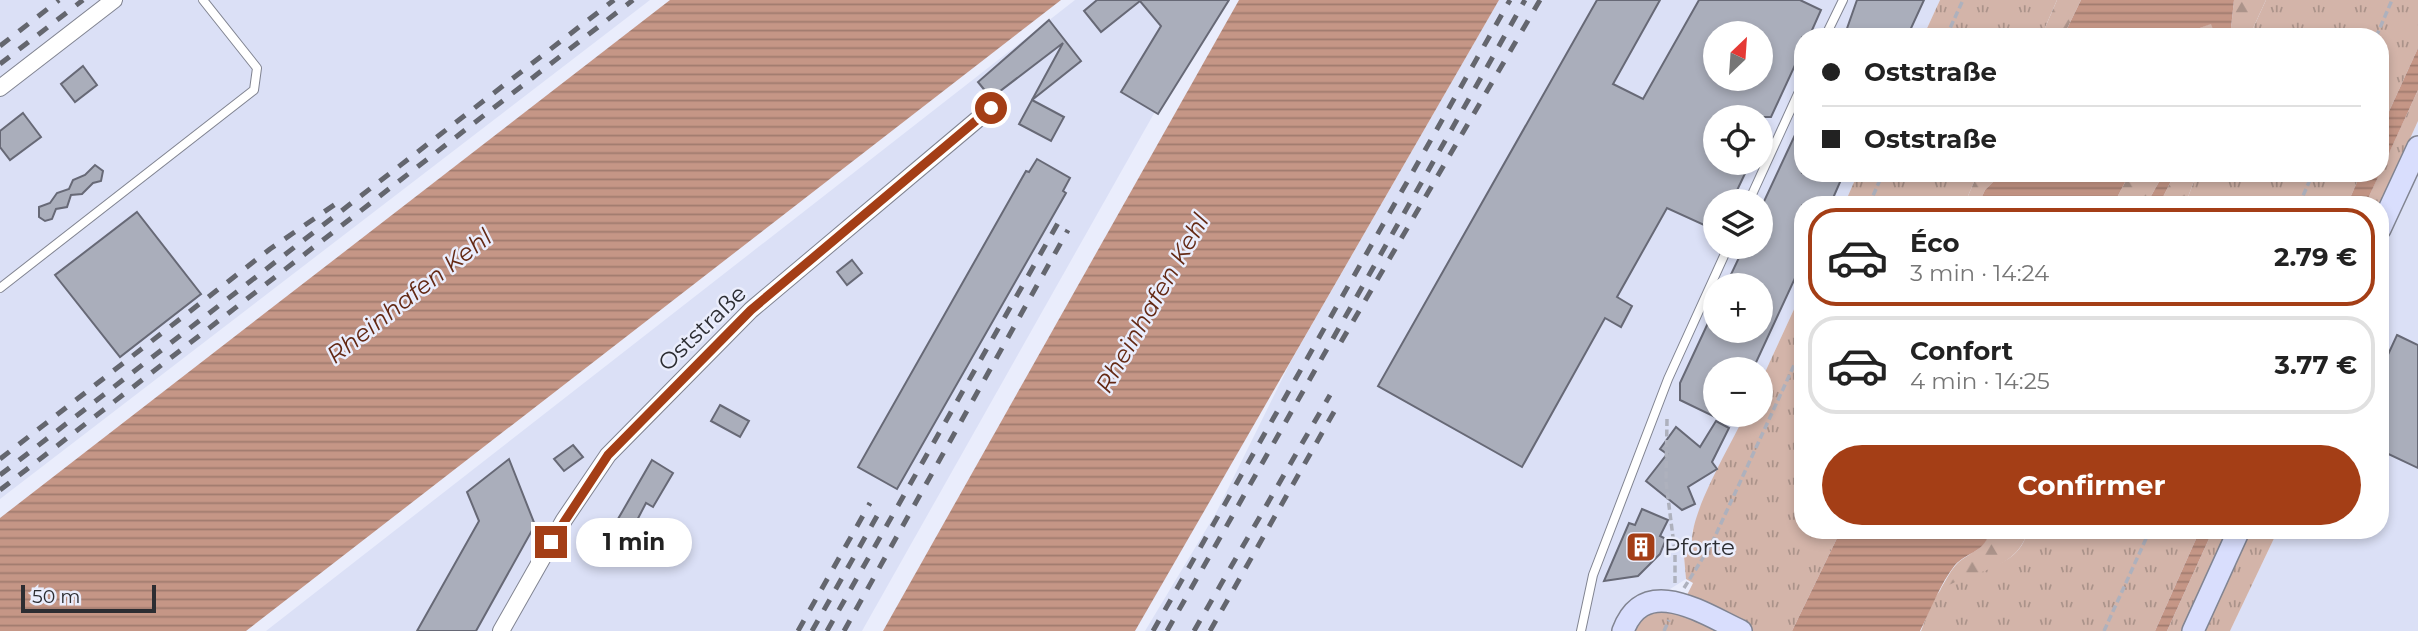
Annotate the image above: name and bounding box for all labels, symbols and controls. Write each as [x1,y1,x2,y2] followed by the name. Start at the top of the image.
[1703,21,1773,91] north arrow
[1703,21,1773,427] map controls
[1864,56,1997,88] text: Oststraße
[975,92,1007,124] route start
[1703,105,1773,175] button: locate
[1864,123,1997,155] text: Oststraße
[1703,189,1773,259] button: layers
[1089,208,1215,398] water label: Rheinhafen Kehl
[321,222,498,370] water label: Rheinhafen Kehl
[1826,226,1889,289] icon: car
[1910,227,1960,259] text: Éco
[2274,241,2357,273] text: 2.79 €
[1910,259,2049,287] text: 3 min · 14:24
[1703,273,1773,343] button: +
[652,279,752,377] street label: Oststraße
[1826,334,1889,397] icon: car
[1910,335,2013,367] text: Confort
[2275,349,2357,381] text: 3.77 €
[1703,357,1773,427] button: −
[1910,367,2050,395] text: 4 min · 14:25
[1822,445,2361,525] button: Confirmer
[576,518,691,566] callout: 1 min
[535,526,567,558] route end
[603,528,665,556] text: 1 min
[1624,530,1658,564] building icon: Pforte
[1664,533,1735,561] place label: Pforte
[21,582,156,614] scale bar
[32,585,80,608] text: 50 m

